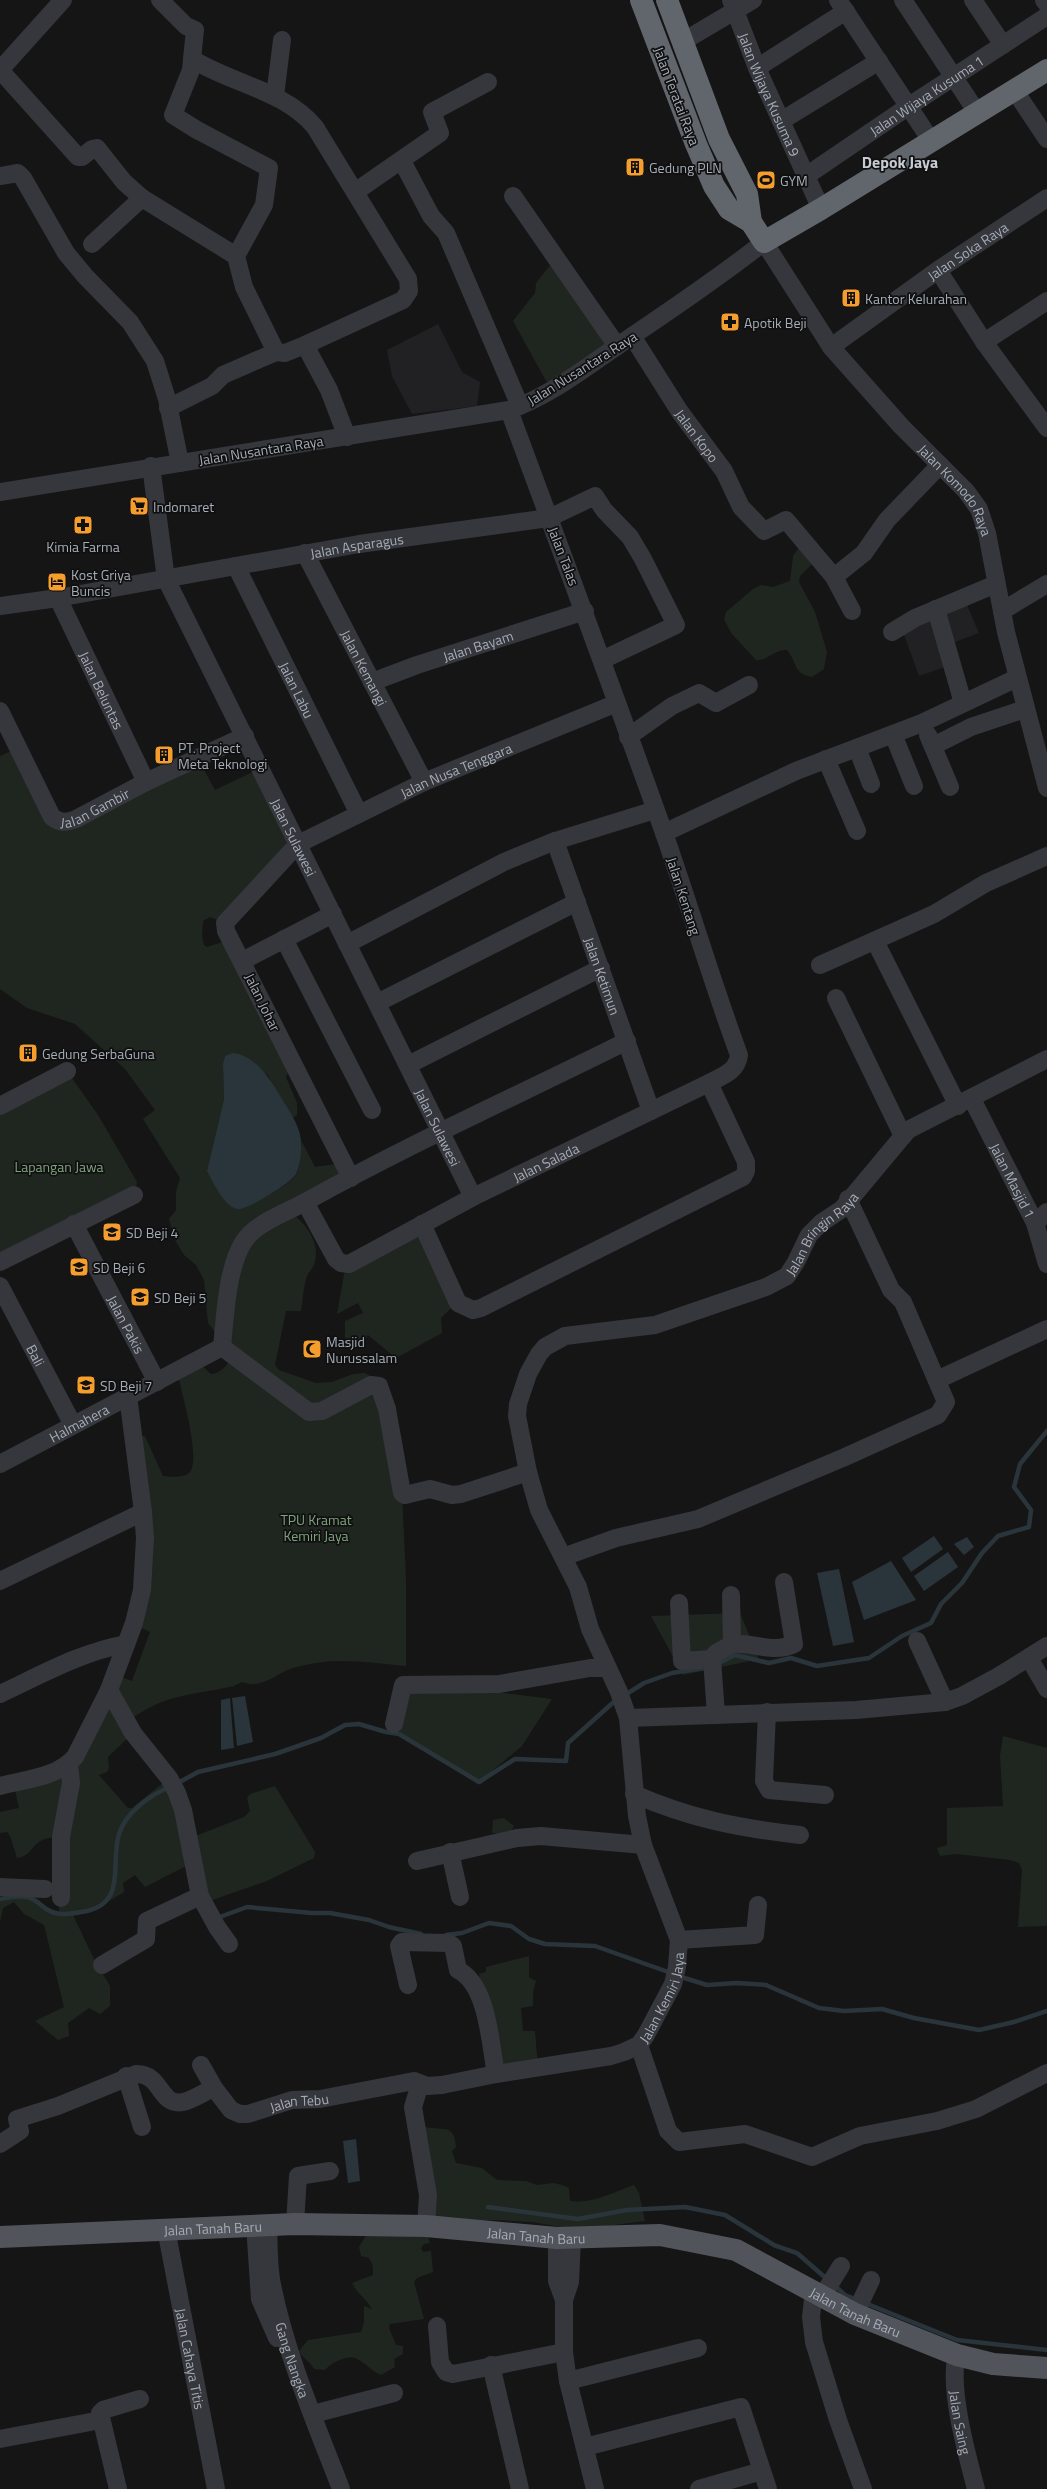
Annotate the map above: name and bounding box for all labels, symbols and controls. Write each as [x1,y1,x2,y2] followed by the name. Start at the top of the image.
[734,29,806,160] street label: Jalan Wijaya Kusuma 9
[649,44,705,148] street label: Jalan Teratai Raya
[865,50,988,141] street label: Jalan Wijaya Kusuma 1
[862,150,938,174] district label: Depok Jaya
[624,156,646,178] building icon: Gedung PLN
[649,157,722,178] place label: Gedung PLN
[755,169,777,191] sports icon: GYM
[780,170,808,191] place label: GYM
[923,216,1012,285] street label: Jalan Soka Raya
[840,287,862,309] building icon: Kantor Kelurahan
[865,288,967,309] place label: Kantor Kelurahan
[719,311,741,333] pharmacy icon: Apotik Beji
[744,312,807,333] place label: Apotik Beji
[523,326,641,410] street label: Jalan Nusantara Raya
[670,404,724,466] street label: Jalan Kopo
[197,430,325,470] street label: Jalan Nusantara Raya
[914,439,998,539] street label: Jalan Komodo Raya
[128,495,150,517] supermarket icon: Indomaret
[153,496,214,517] place label: Indomaret
[72,514,94,536] pharmacy icon: Kimia Farma
[543,523,585,589] street label: Jalan Talas
[308,528,405,563] street label: Jalan Asparagus
[46,536,120,557] place label: Kimia Farma
[71,564,131,601] place label: Kost Griya Buncis
[46,571,68,593] hotel icon: Kost Griya Buncis
[440,624,516,667] street label: Jalan Bayam
[336,626,393,709] street label: Jalan Kemangi
[74,647,130,733] street label: Jalan Beluntas
[274,658,320,721] street label: Jalan Labu
[178,737,267,774] place label: PT. Project Meta Teknologi
[396,737,515,803] street label: Jalan Nusa Tenggara
[153,744,175,766] building icon: PT. Project Meta Teknologi
[59,782,133,832] street label: Jalan Gambir
[266,794,322,879] street label: Jalan Sulawesi
[662,854,706,938] street label: Jalan Kentang
[579,934,626,1018] street label: Jalan Ketimun
[240,969,286,1035] street label: Jalan Johar
[17,1042,39,1064] building icon: Gedung SerbaGuna
[42,1043,155,1064] place label: Gedung SerbaGuna
[410,1085,466,1170] street label: Jalan Sulawesi
[509,1137,582,1187] street label: Jalan Salada
[985,1139,1041,1221] street label: Jalan Masjid 1
[14,1156,104,1177] park label: Lapangan Jawa
[780,1187,863,1280] street label: Jalan Bringin Raya
[101,1221,123,1243] school or university icon: SD Beji 4
[126,1222,179,1243] place label: SD Beji 4
[68,1256,90,1278] school or university icon: SD Beji 6
[93,1257,146,1278] place label: SD Beji 6
[129,1286,151,1308] school or university icon: SD Beji 5
[154,1287,207,1308] place label: SD Beji 5
[102,1291,151,1357] street label: Jalan Pakis
[326,1331,397,1368] place label: Masjid Nurussalam
[301,1338,323,1360] mosque icon: Masjid Nurussalam
[22,1340,51,1370] street label: Bali
[75,1374,97,1396] school or university icon: SD Beji 7
[100,1375,152,1396] place label: SD Beji 7
[45,1398,112,1447] street label: Halmahera
[280,1509,352,1546] park label: TPU Kramat Kemiri Jaya
[633,1952,689,2047] street label: Jalan Kemiri Jaya
[267,2087,331,2117] street label: Jalan Tebu
[163,2215,262,2240] street label: Jalan Tanah Baru
[486,2221,586,2248] street label: Jalan Tanah Baru
[806,2281,904,2342] street label: Jalan Tanah Baru
[171,2306,211,2411] street label: Jalan Cahaya Titis
[271,2320,315,2401] street label: Gang Nangka
[945,2389,977,2456] street label: Jalan Saing

